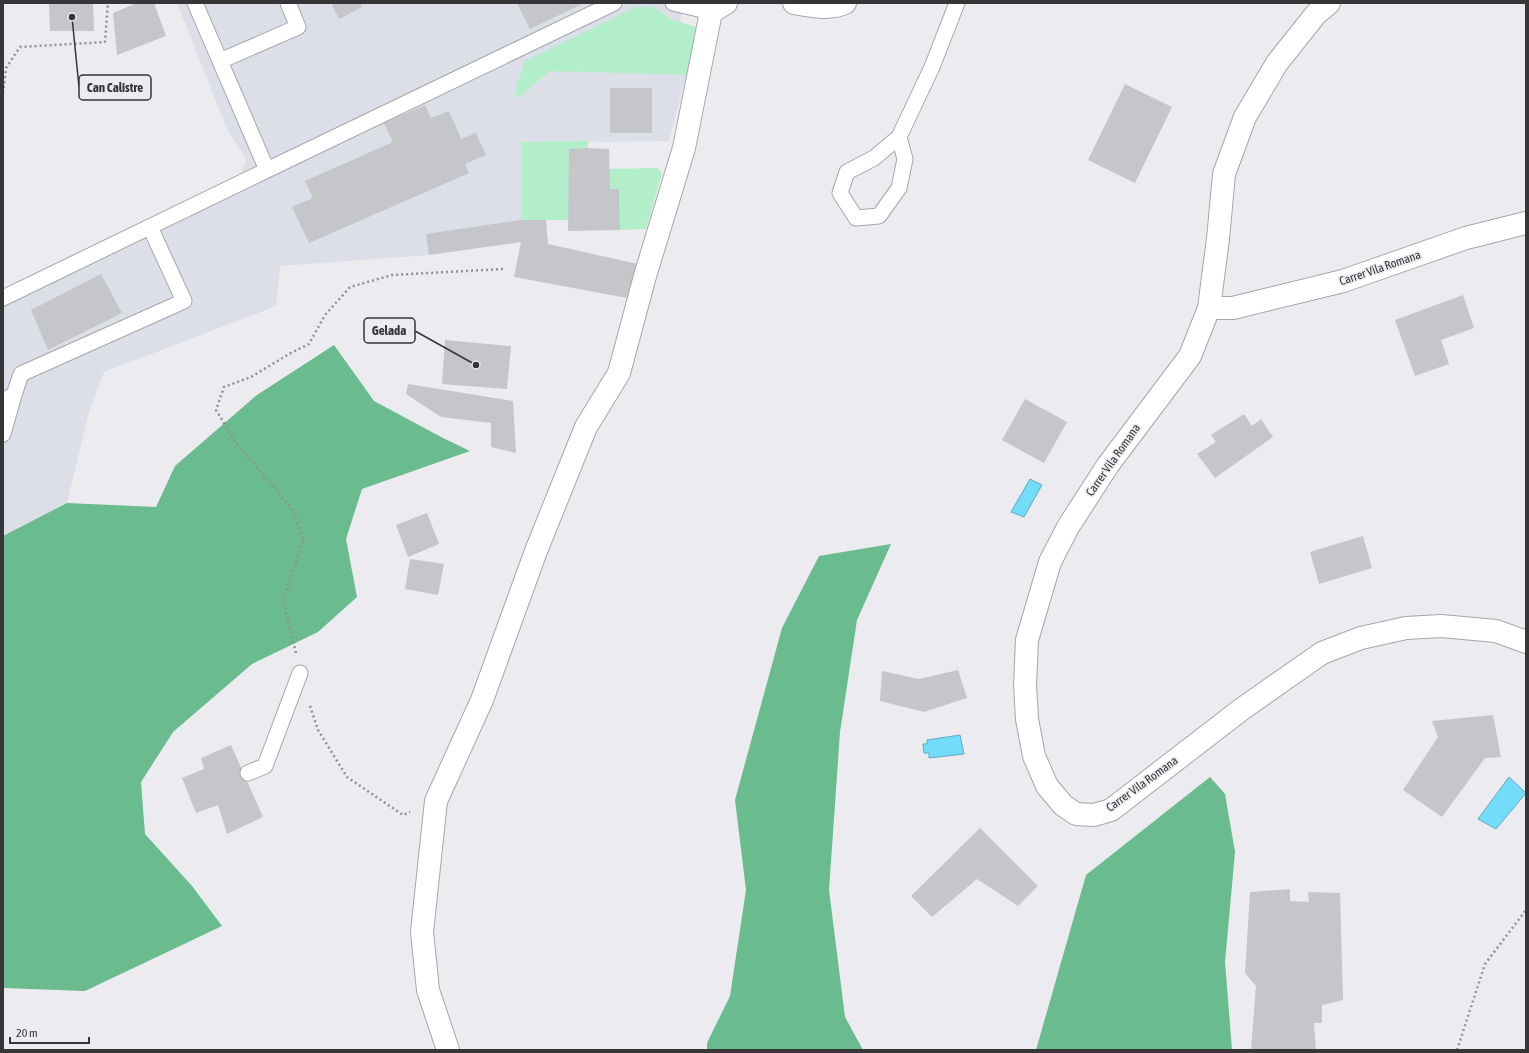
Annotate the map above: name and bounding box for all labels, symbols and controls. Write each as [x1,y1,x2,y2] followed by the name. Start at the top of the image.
[79,75,151,100] callout: Can Calistre
[87,80,143,95] text: Can Calistre
[1338,248,1422,288] street label: Carrer Vila Romana
[364,318,415,343] callout: Gelada
[372,323,406,338] text: Gelada
[1083,421,1143,499] street label: Carrer Vila Romana
[1104,753,1180,815] street label: Carrer Vila Romana
[10,1019,89,1045] scale bar
[16,1026,38,1040] text: 20 m

